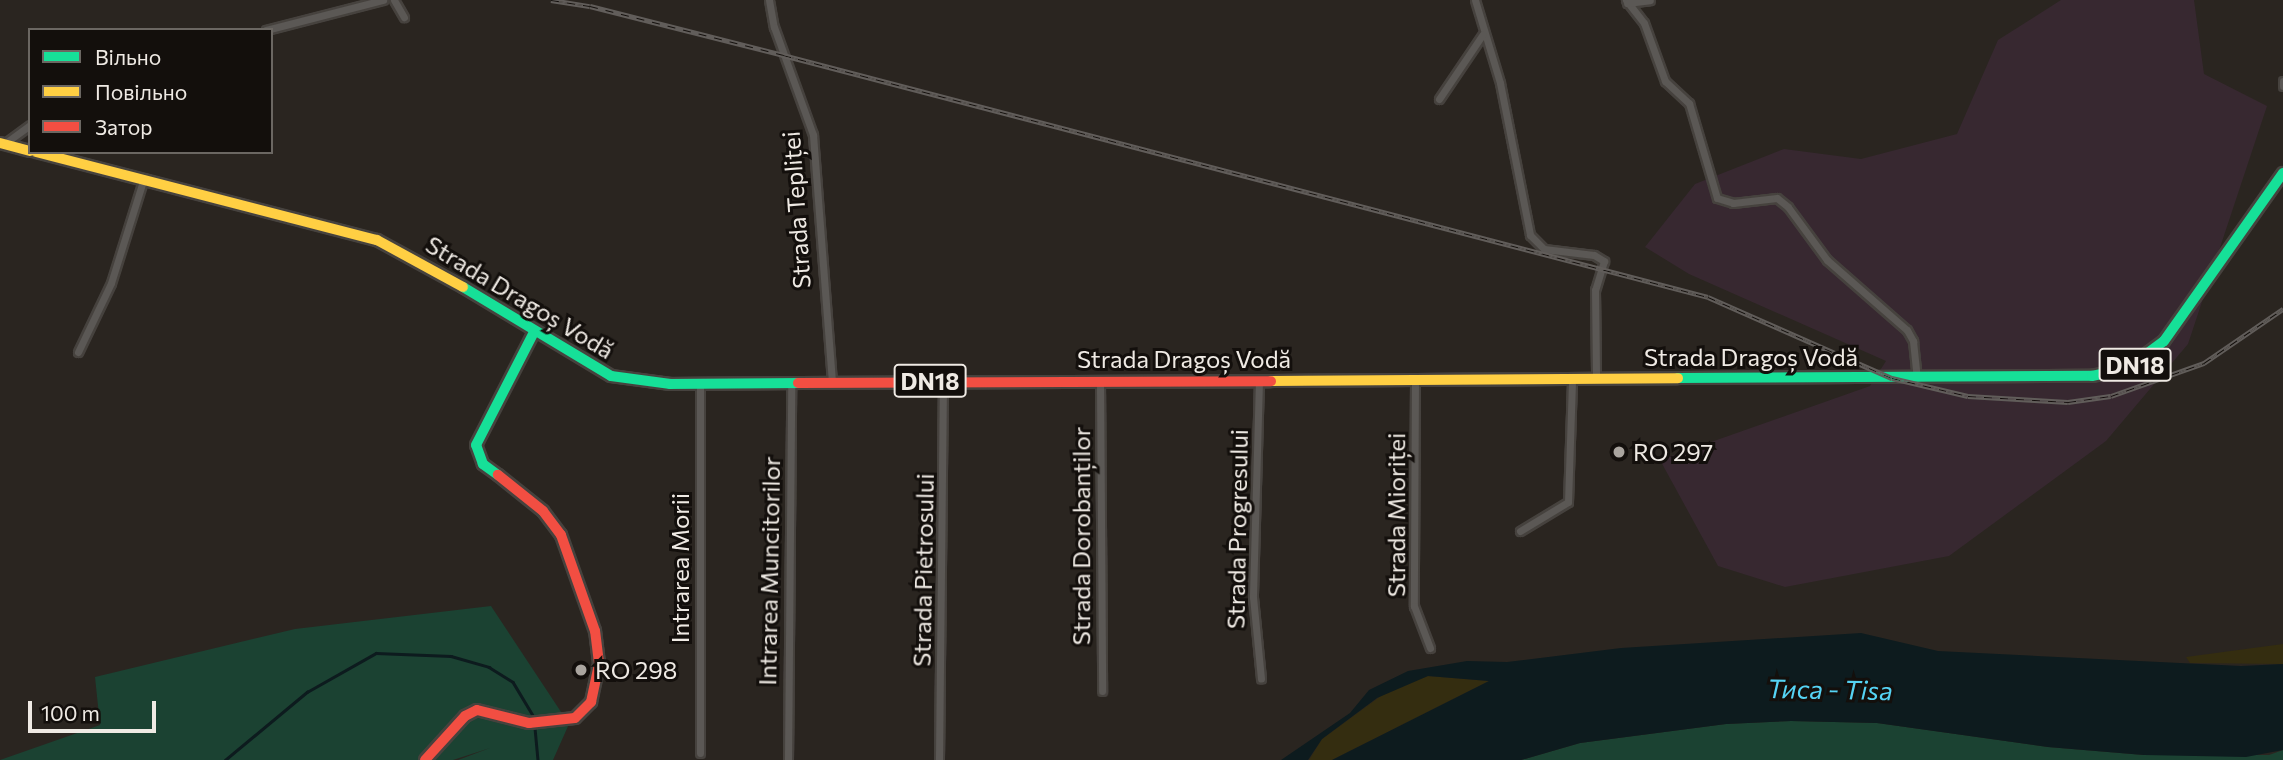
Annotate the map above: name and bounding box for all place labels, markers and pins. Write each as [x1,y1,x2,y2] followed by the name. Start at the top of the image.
[1633,438,1713,466] place label: RO 297
[1611,444,1627,460] marker: RO 297
[595,656,677,684] place label: RO 298
[573,662,589,678] marker: RO 298

